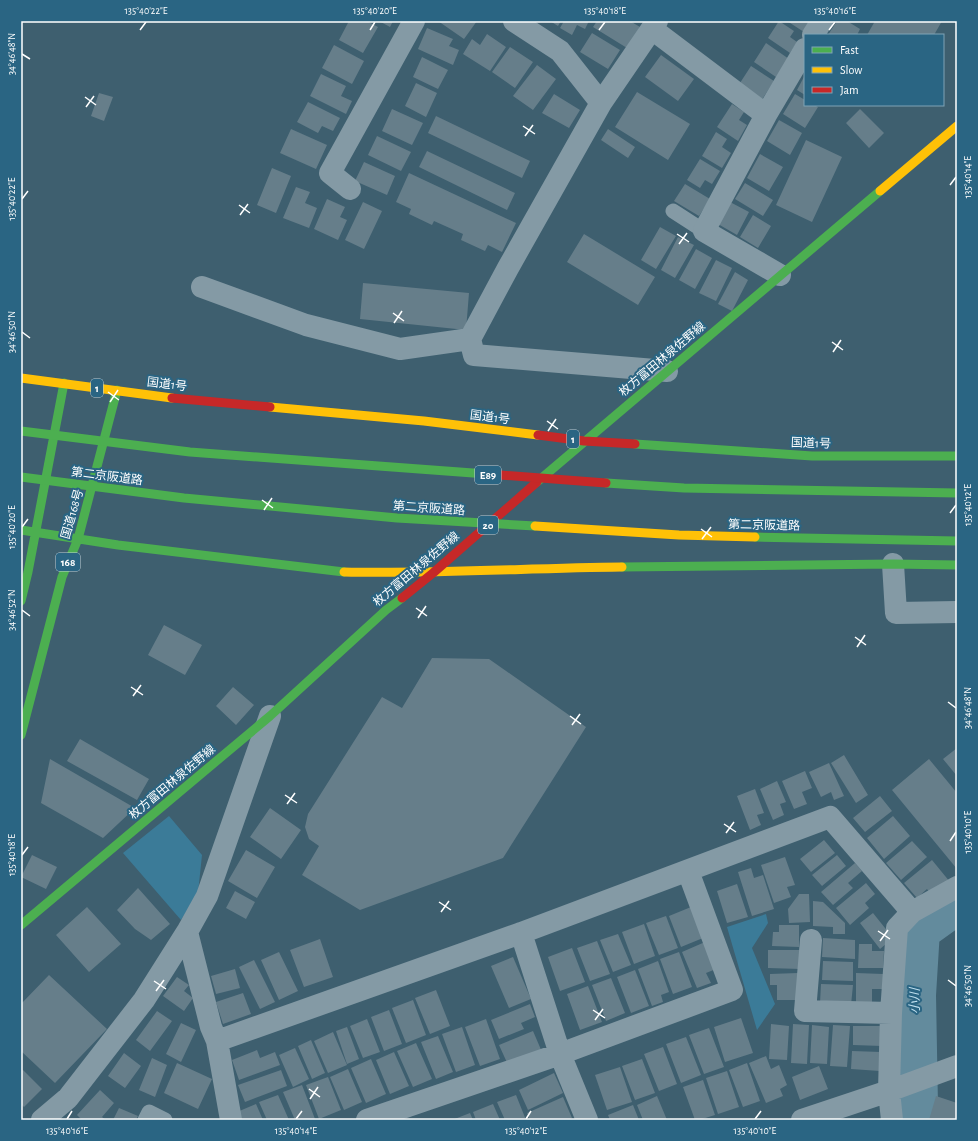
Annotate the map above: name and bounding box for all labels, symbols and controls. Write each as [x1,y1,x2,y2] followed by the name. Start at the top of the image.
[124,6,168,16] text: 135°40'22"E
[353,6,397,16] text: 135°40'20"E
[584,6,626,16] text: 135°40'18"E
[814,6,856,16] text: 135°40'16"E
[7,33,17,75] text: 34°46'48"N
[804,34,944,106] legend
[840,44,859,56] text: Fast
[840,64,862,76] text: Slow
[840,84,859,96] text: Jam
[963,156,973,198] text: 135°40'14"E
[7,177,17,221] text: 135°40'22"E
[7,311,17,353] text: 34°46'50"N
[616,319,707,398] street label: 枚方富田林泉佐野線
[146,375,188,392] street label: 国道1号
[91,379,103,397] road number: 1
[469,408,511,425] street label: 国道1号
[567,430,579,448] road number: 1
[791,435,831,450] street label: 国道1号
[71,465,144,486] street label: 第二京阪道路
[475,466,501,484] road number: E89
[963,484,973,526] text: 135°40'12"E
[58,487,85,540] street label: 国道168号
[393,499,465,516] street label: 第二京阪道路
[7,505,17,549] text: 135°40'20"E
[478,516,498,534] road number: 20
[728,517,800,532] street label: 第二京阪道路
[370,529,461,608] street label: 枚方富田林泉佐野線
[56,553,80,571] road number: 168
[7,589,17,631] text: 34°46'52"N
[963,687,973,729] text: 34°46'48"N
[126,742,217,821] street label: 枚方富田林泉佐野線
[963,810,973,853] text: 135°40'10"E
[7,834,17,876] text: 135°40'18"E
[963,965,973,1007] text: 34°46'50"N
[908,986,922,1014] water label: 小川
[46,1126,88,1136] text: 135°40'16"E
[275,1126,317,1136] text: 135°40'14"E
[505,1126,547,1136] text: 135°40'12"E
[734,1126,777,1136] text: 135°40'10"E

